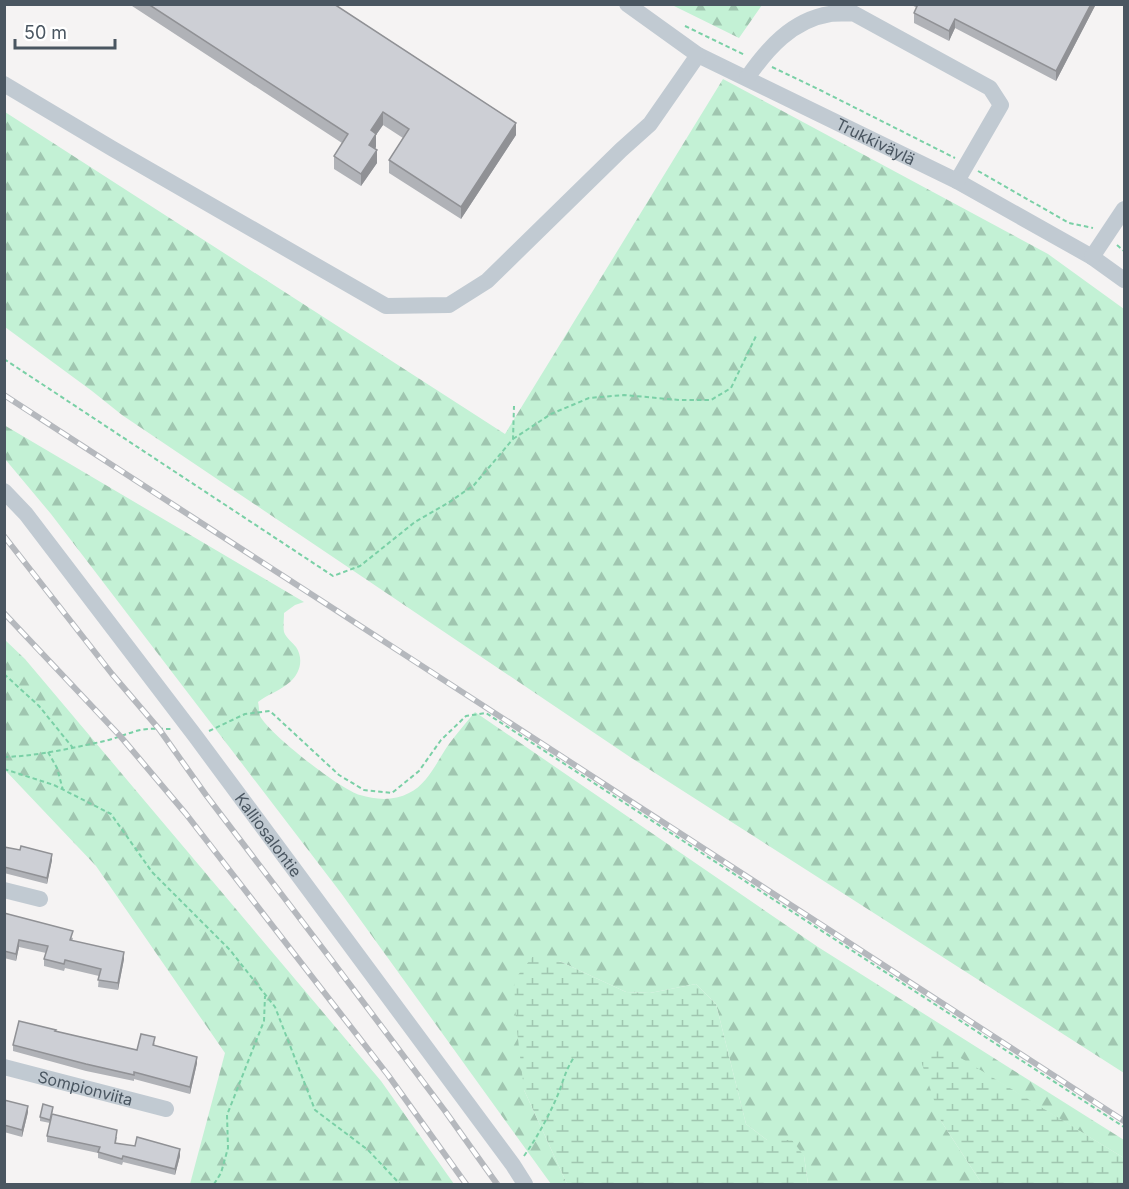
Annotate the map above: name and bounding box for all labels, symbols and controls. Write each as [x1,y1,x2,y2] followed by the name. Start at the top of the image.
[15,12,116,50] scale bar
[24,22,67,43] text: 50 m
[833,114,919,169] street label: Trukkiväylä
[231,789,306,881] street label: Kalliosalontie
[36,1066,135,1110] street label: Sompionviita

